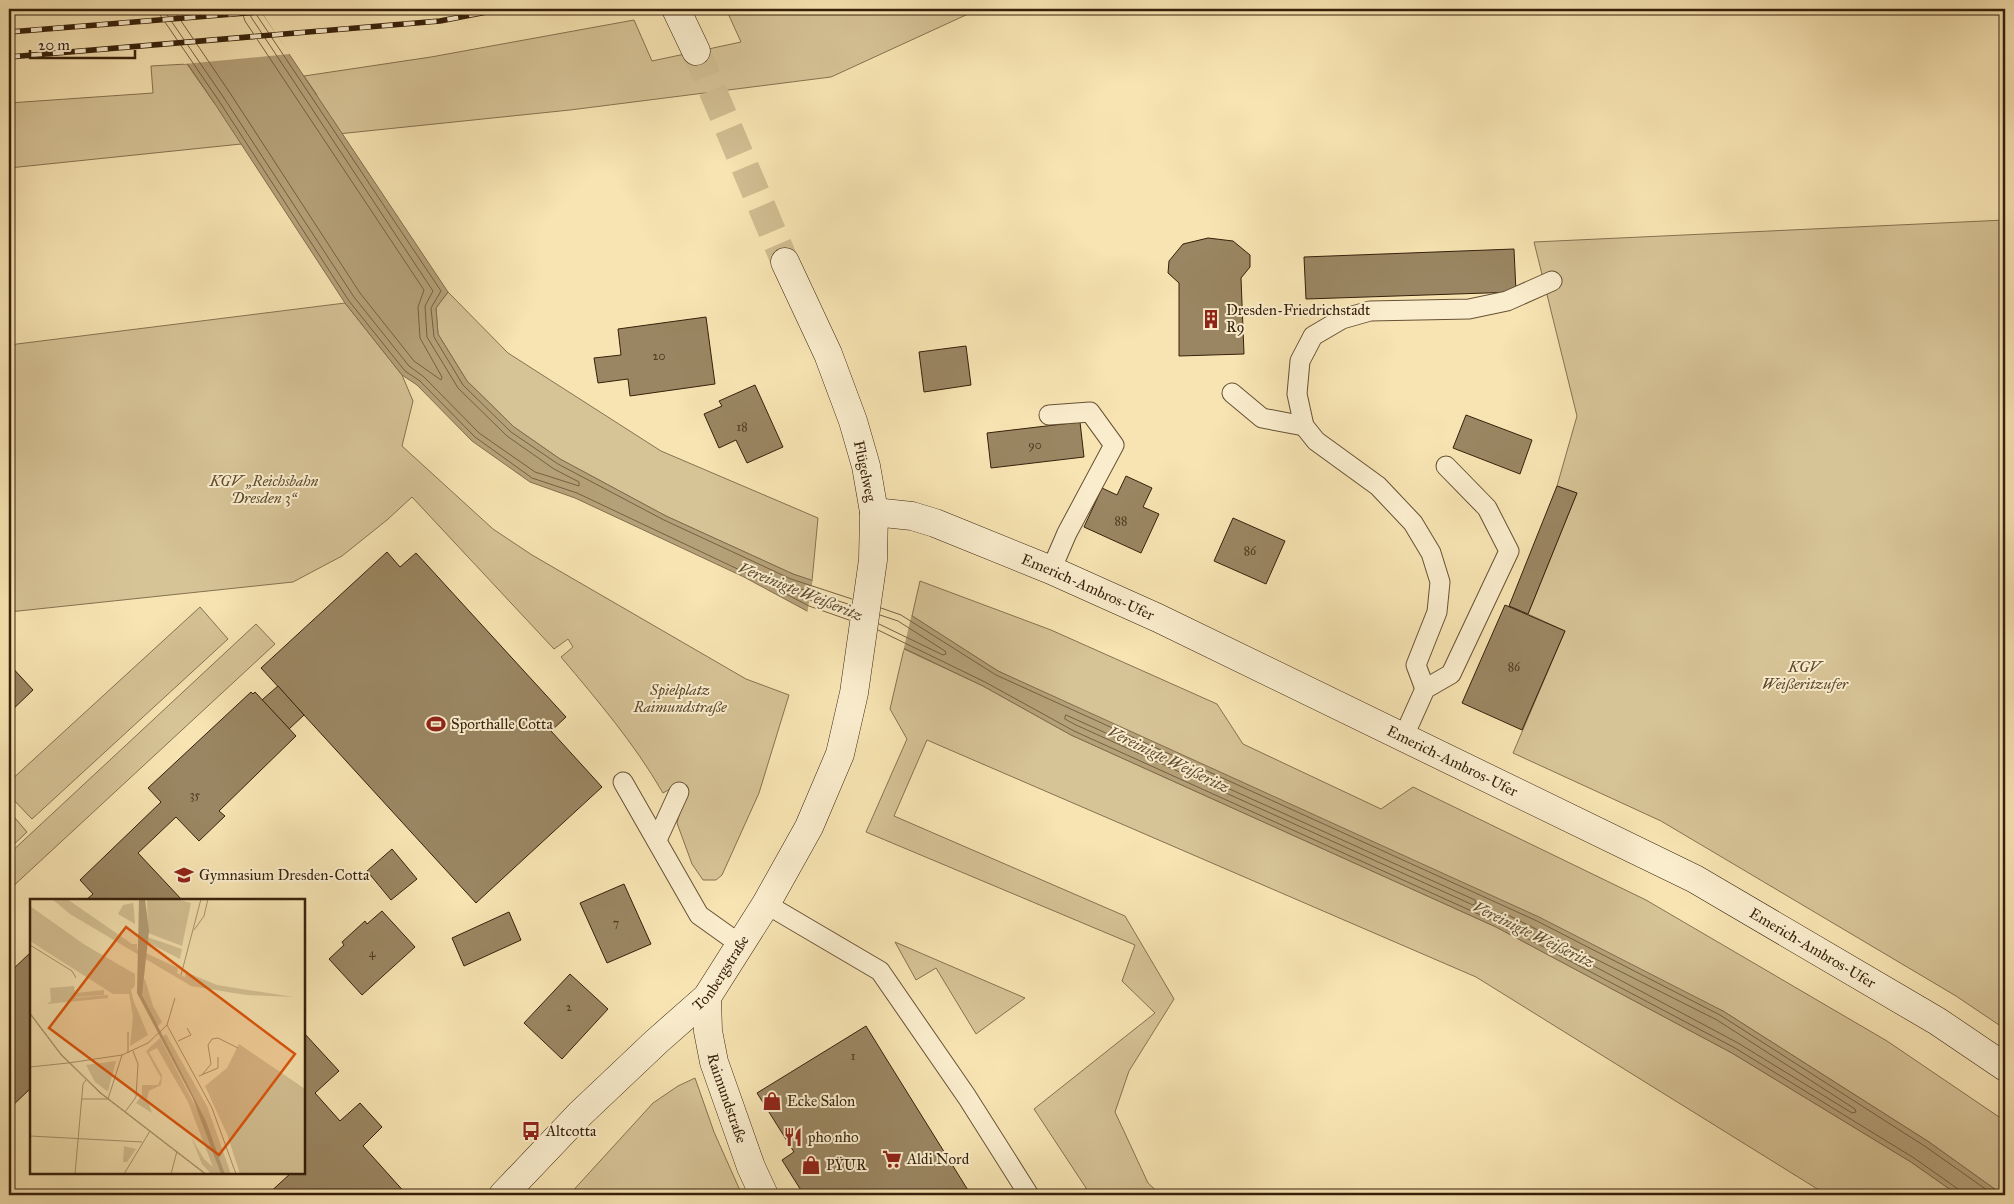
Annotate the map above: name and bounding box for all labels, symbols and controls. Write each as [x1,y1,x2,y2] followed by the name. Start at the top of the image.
[30,28,135,60] scale bar
[38,36,70,54] text: 20 m
[1226,301,1371,336] place label: Dresden-Friedrichstadt R9
[1200,308,1222,330] building icon: Dresden-Friedrichstadt R9
[653,349,665,363] house number: 20
[736,420,748,434] house number: 18
[1028,438,1042,452] house number: 90
[850,439,880,504] street label: Flügelweg
[209,472,318,507] park label: KGV „Reichsbahn Dresden 3“
[1115,514,1127,528] house number: 88
[1244,544,1257,558] house number: 86
[1019,550,1157,624] street label: Emerich-Ambros-Ufer
[736,558,866,625] water label: Vereinigte Weißeritz
[1762,658,1849,693] park label: KGV Weißeritzufer
[1508,660,1521,674] house number: 86
[632,681,727,716] park label: Spielplatz Raimundstraße
[425,713,447,735] sports icon: Sporthalle Cotta
[451,715,553,733] place label: Sporthalle Cotta
[1105,722,1232,797] water label: Vereinigte Weißeritz
[1384,722,1521,801] street label: Emerich-Ambros-Ufer
[190,788,201,802] house number: 35
[173,864,195,886] school or university icon: Gymnasium Dresden-Cotta
[199,866,370,884] place label: Gymnasium Dresden-Cotta
[1470,897,1597,972] water label: Vereinigte Weißeritz
[30,899,305,1174] inset map
[1746,904,1879,992] street label: Emerich-Ambros-Ufer
[613,916,619,930] house number: 7
[689,932,753,1015] street label: Tonbergstraße
[369,946,376,960] house number: 4
[566,1000,572,1014] house number: 2
[851,1049,856,1063] house number: 1
[704,1052,751,1146] street label: Raimundstraße
[761,1090,783,1112] shop icon: Ecke Salon
[787,1092,855,1110] place label: Ecke Salon
[520,1120,542,1142] bus stop icon: Altcotta
[545,1122,597,1140] place label: Altcotta
[782,1126,804,1148] restaurant icon: pho nho
[807,1128,859,1146] place label: pho nho
[881,1148,903,1170] supermarket icon: Aldi Nord
[906,1150,970,1168] place label: Aldi Nord
[800,1154,822,1176] shop icon: PŸUR
[826,1156,867,1174] place label: PŸUR

